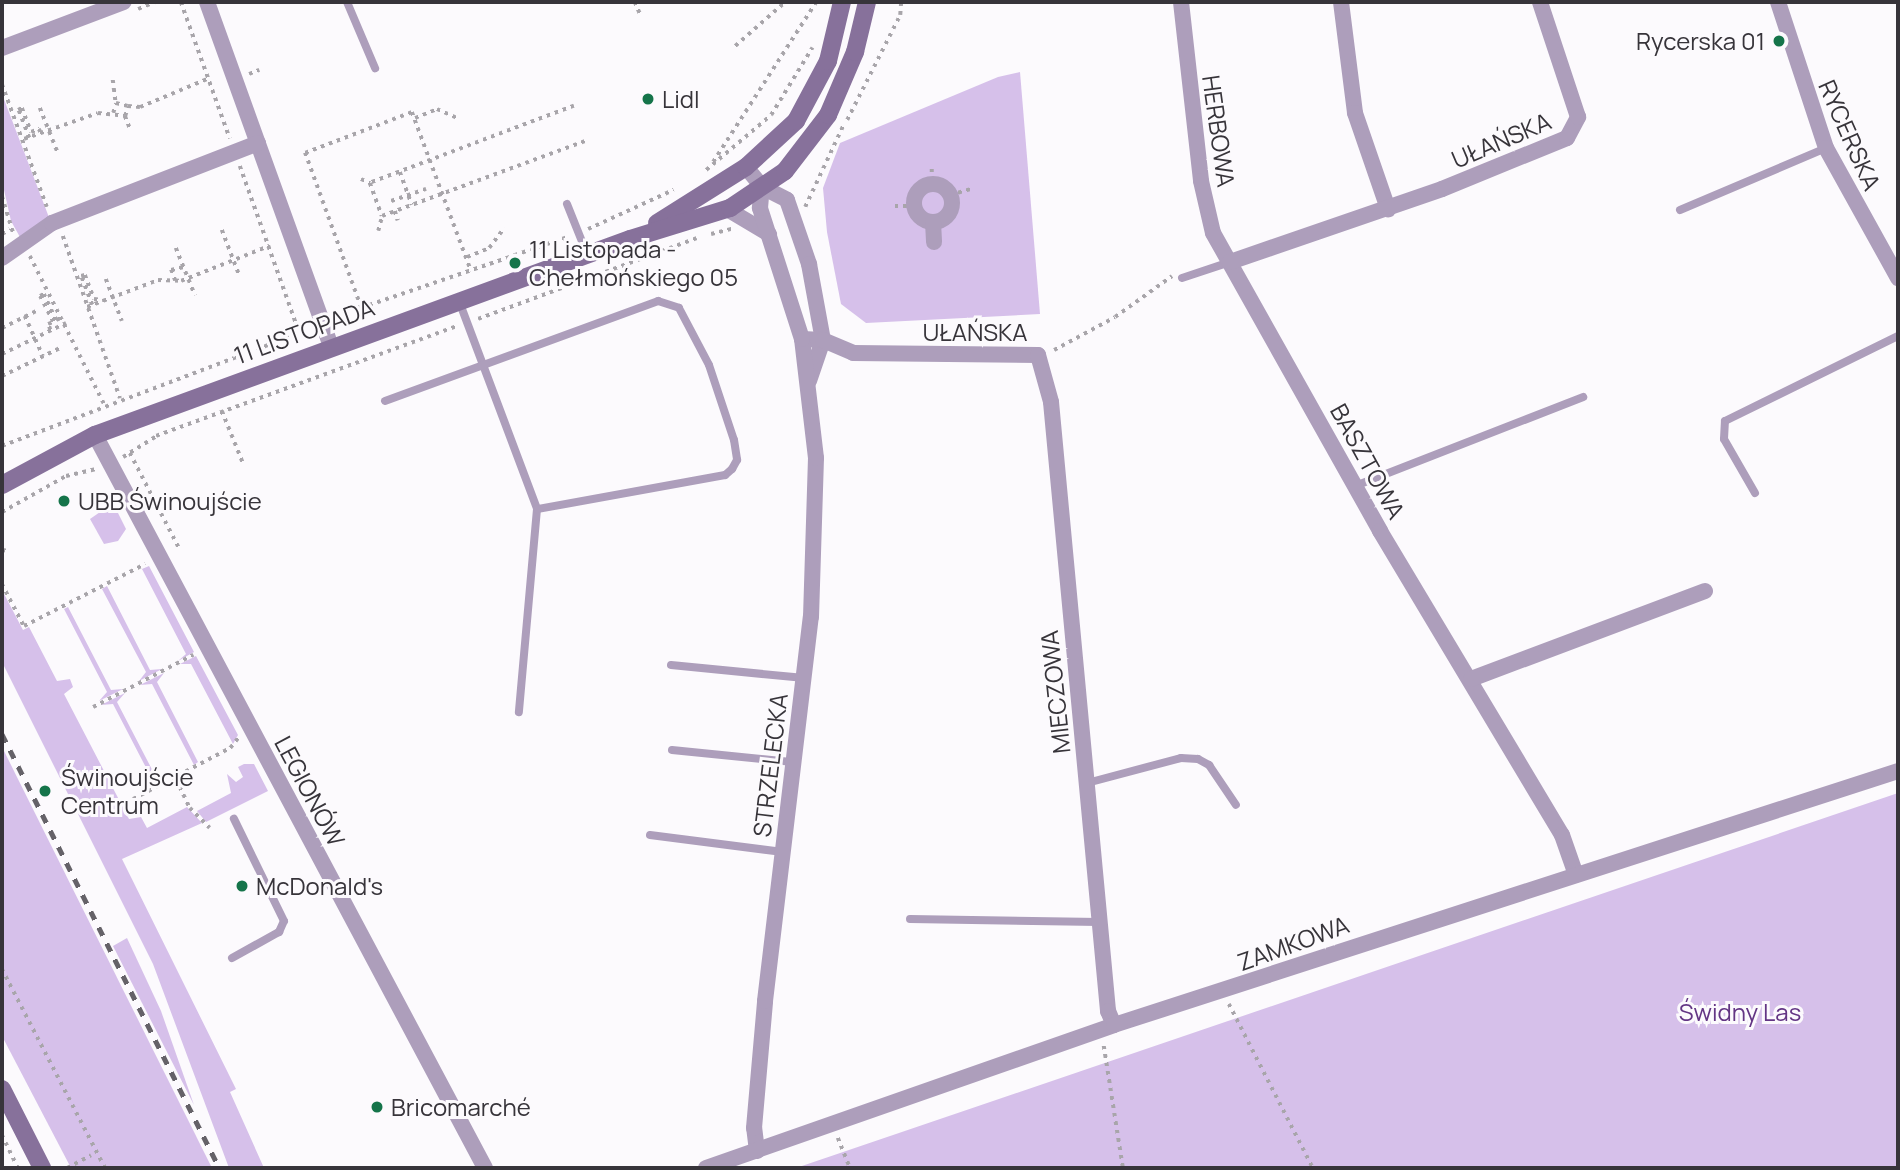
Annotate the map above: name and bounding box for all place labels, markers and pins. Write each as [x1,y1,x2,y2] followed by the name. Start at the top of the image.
[1636,27,1765,55] place label: Rycerska 01
[1771,33,1787,49] marker: Rycerska 01
[662,85,700,113] place label: Lidl
[640,91,656,107] marker: Lidl
[529,235,738,291] place label: 11 Listopada - Chełmońskiego 05
[507,255,523,271] marker: 11 Listopada - Chełmońskiego 05
[78,487,262,515] place label: UBB Świnoujście
[56,493,72,509] marker: UBB Świnoujście
[61,763,194,819] place label: Świnoujście Centrum
[35,781,55,801] marker: Świnoujście Centrum
[256,872,383,900] place label: McDonald's
[234,878,250,894] marker: McDonald's
[391,1093,531,1121] place label: Bricomarché
[369,1099,385,1115] marker: Bricomarché

